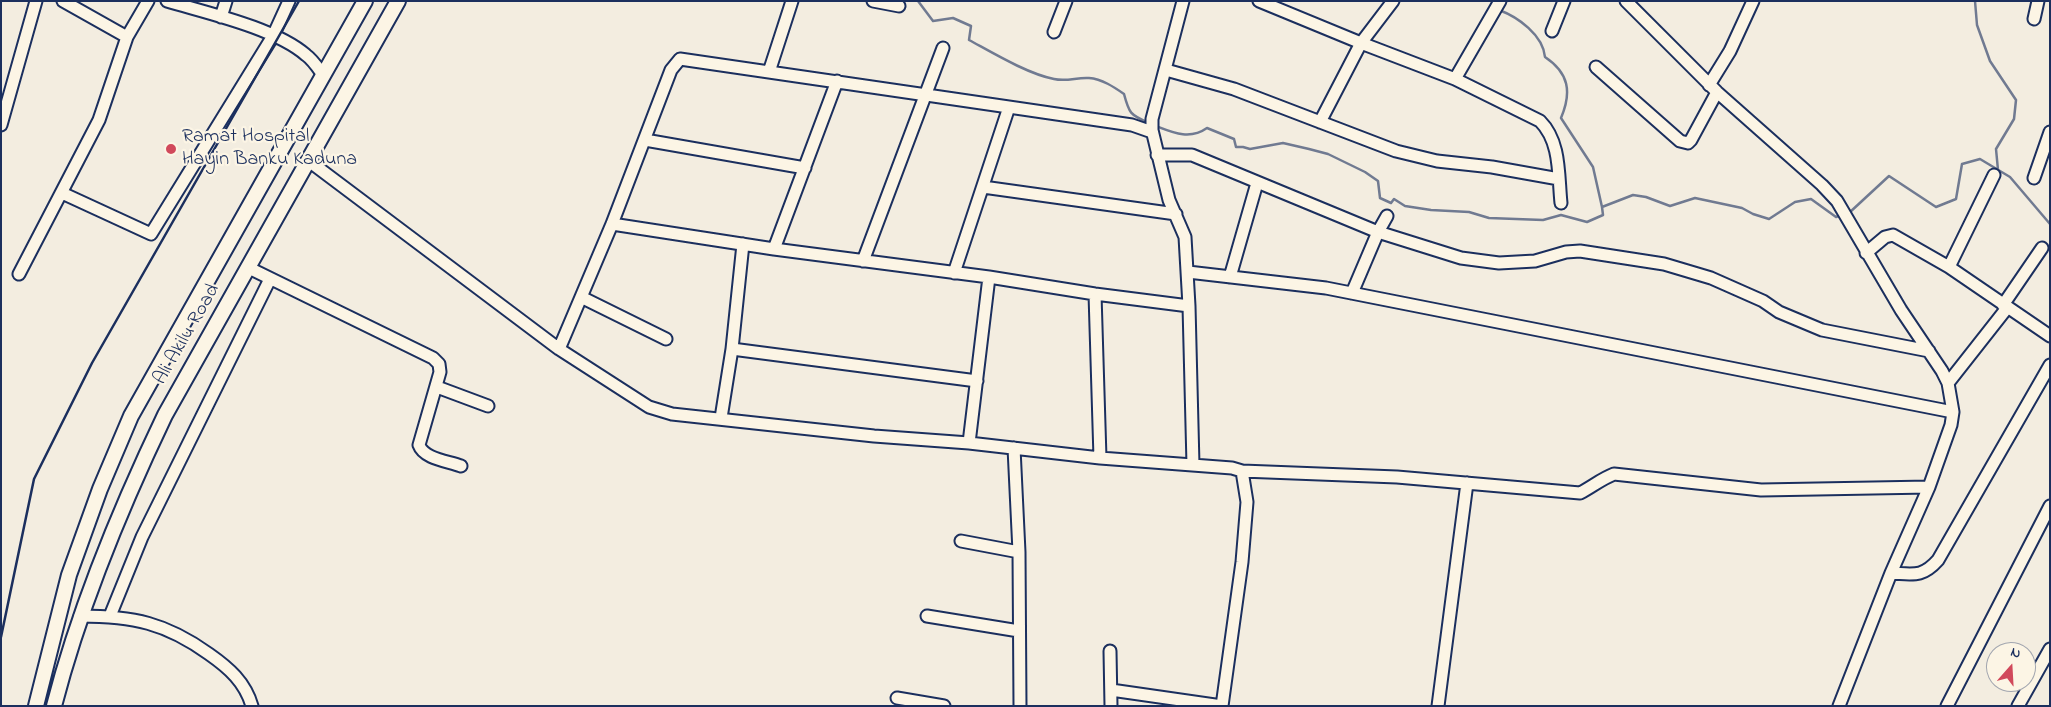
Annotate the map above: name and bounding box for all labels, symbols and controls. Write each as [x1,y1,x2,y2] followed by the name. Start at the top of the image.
[182,126,357,173] place label: Ramat Hospital Hayin Banku Kaduna
[164,142,178,156] marker: Ramat Hospital Hayin Banku Kaduna
[150,280,226,390] street label: Ali Akilu Road
[1986,642,2036,692] north arrow
[2008,642,2024,665] text: N

